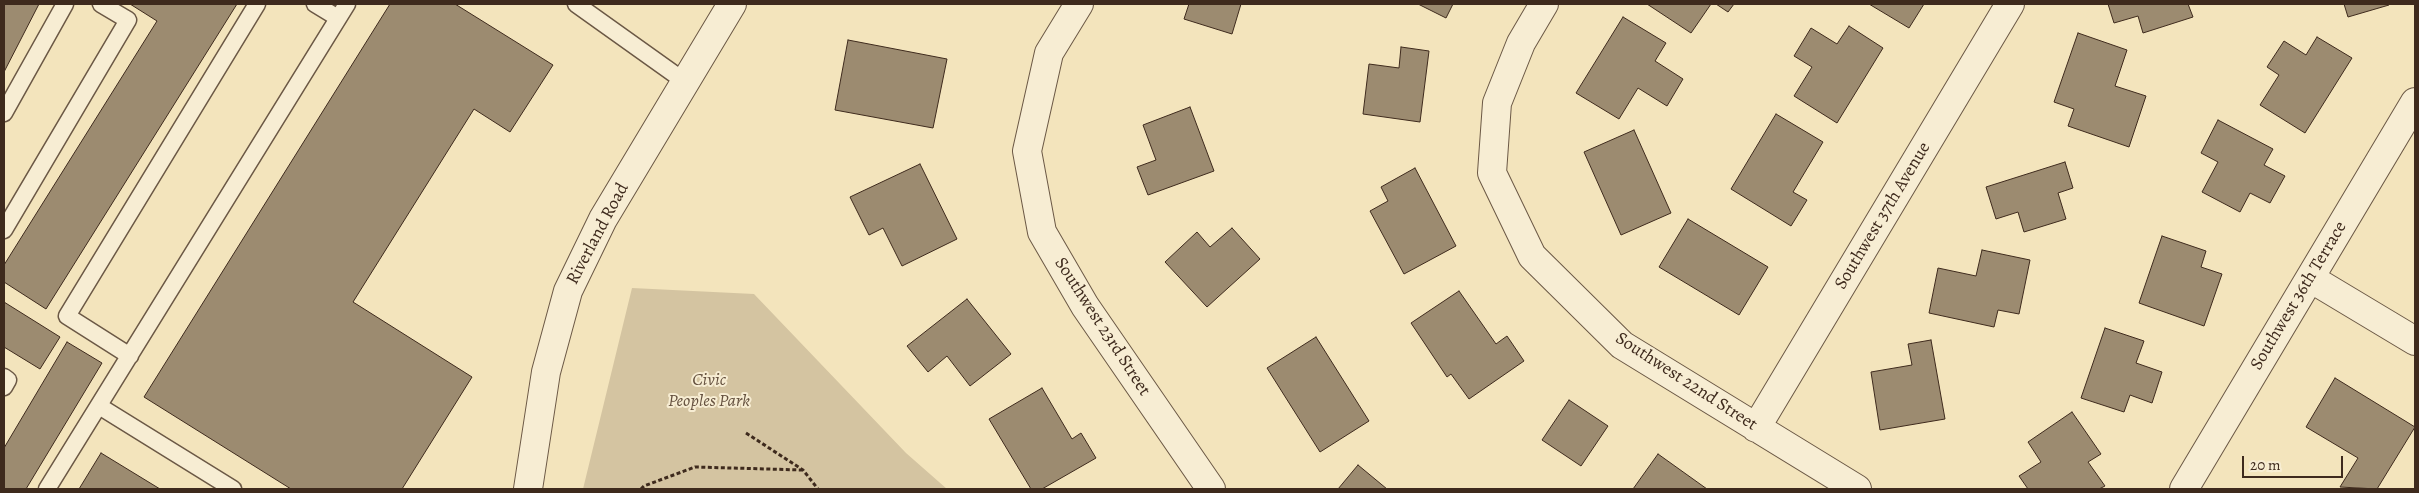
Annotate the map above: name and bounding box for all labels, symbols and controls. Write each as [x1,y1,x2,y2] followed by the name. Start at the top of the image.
[1830,138,1936,294] street label: Southwest 37th Avenue
[562,180,634,288] street label: Riverland Road
[2246,218,2352,374] street label: Southwest 36th Terrace
[1049,254,1155,400] street label: Southwest 23rd Street
[1611,328,1761,436] street label: Southwest 22nd Street
[668,370,750,412] park label: Civic Peoples Park
[2244,446,2345,478] scale bar
[2250,455,2281,475] text: 20 m

